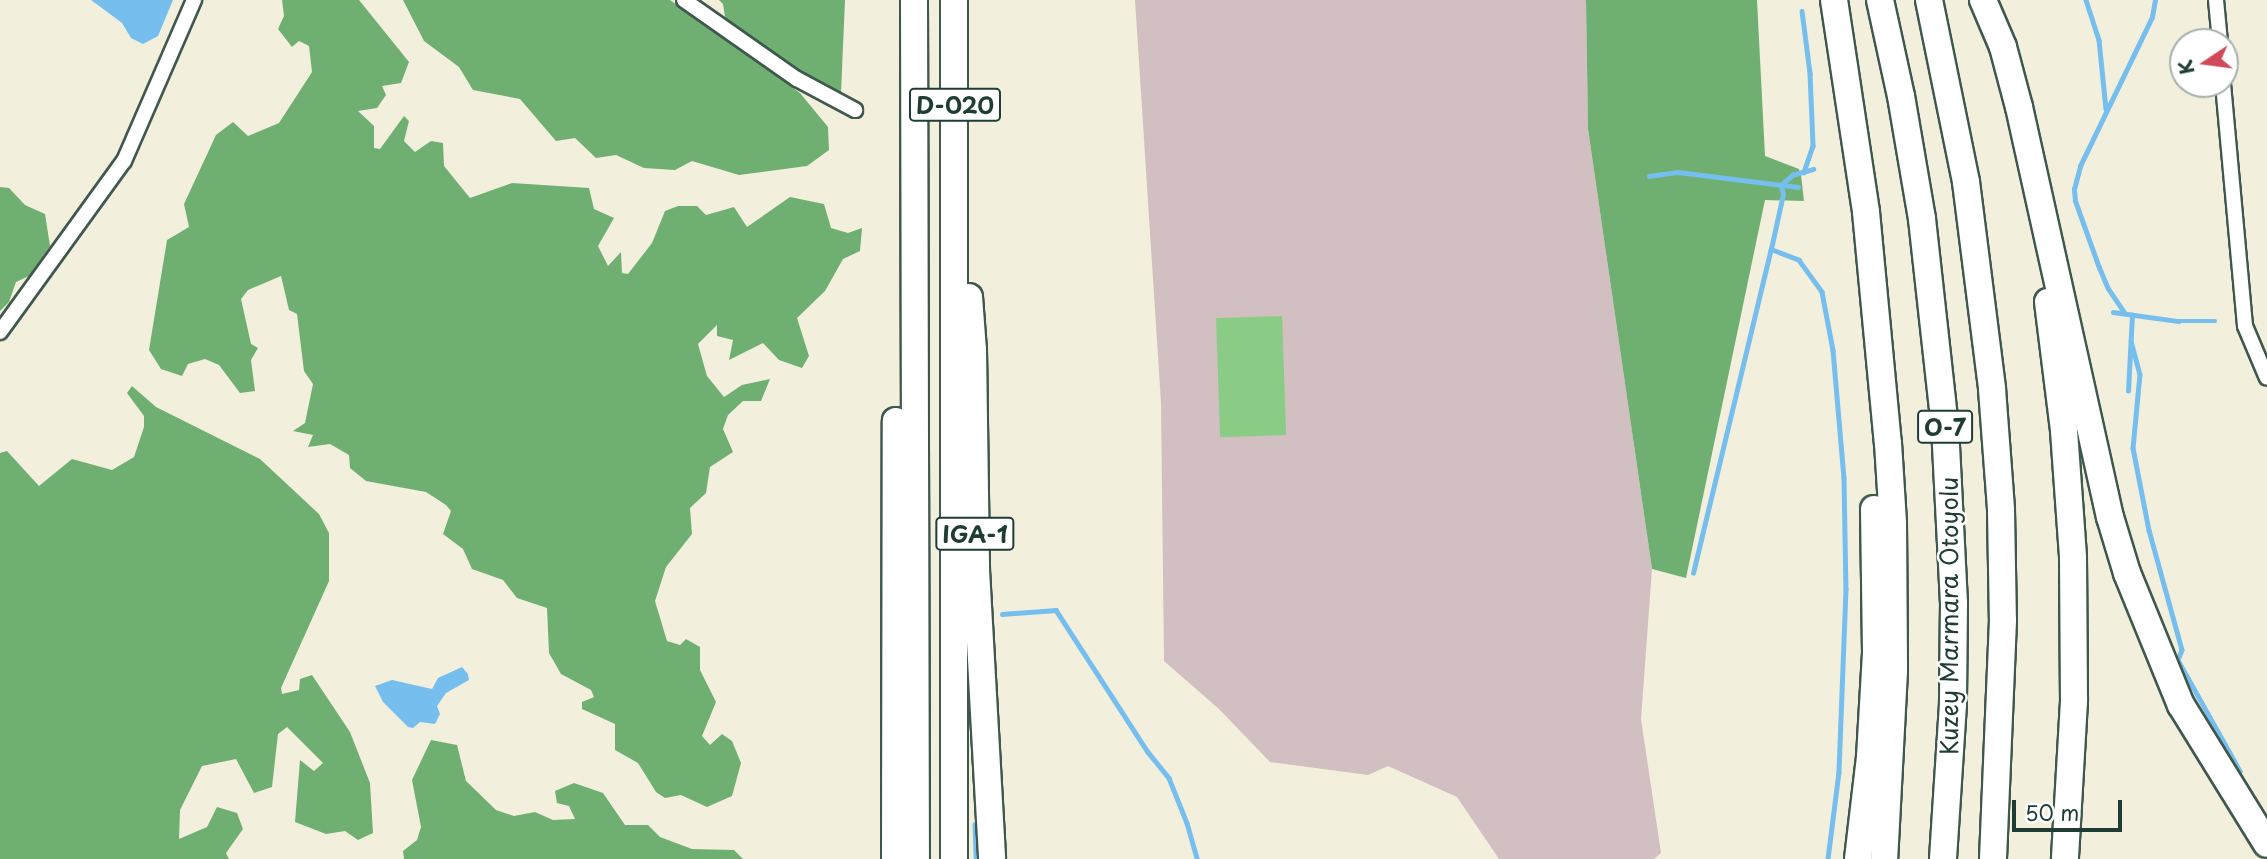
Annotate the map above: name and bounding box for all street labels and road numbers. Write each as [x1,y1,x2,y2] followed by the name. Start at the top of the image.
[908,86,1002,124] road number: D-020
[1917,408,1973,446] road number: O-7
[1935,476,1963,756] street label: Kuzey Marmara Otoyolu
[935,514,1015,554] road number: IGA-1

